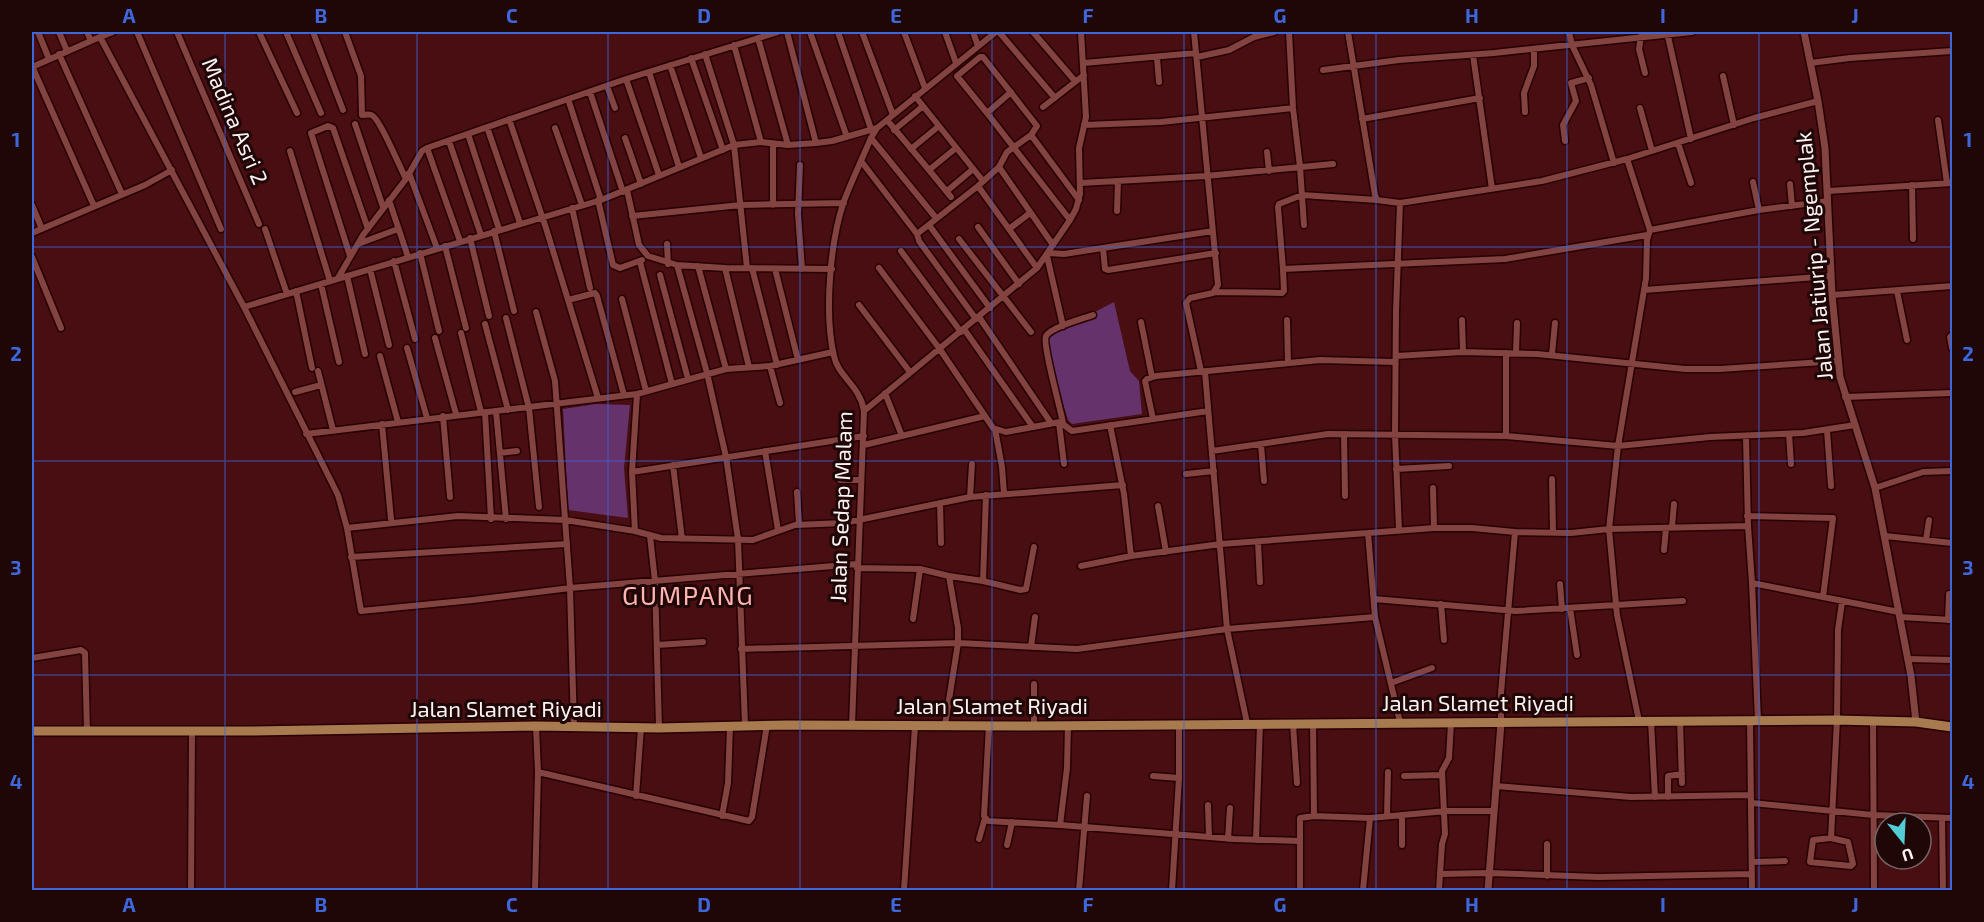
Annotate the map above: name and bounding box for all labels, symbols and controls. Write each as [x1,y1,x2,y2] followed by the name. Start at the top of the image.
[122,3,136,27] text: A
[315,3,327,27] text: B
[506,3,518,27] text: C
[697,3,711,27] text: D
[890,3,902,27] text: E
[1082,3,1094,27] text: F
[1274,3,1286,27] text: G
[1465,3,1479,27] text: H
[1660,3,1666,27] text: I
[1851,3,1859,27] text: J
[198,53,274,188] street label: Madina Asri 2
[12,127,20,151] text: 1
[1964,127,1972,151] text: 1
[1789,131,1837,381] street label: Jalan Jatiurip - Ngemplak
[10,341,22,365] text: 2
[1962,341,1974,365] text: 2
[824,411,856,603] street label: Jalan Sedap Malam
[10,555,22,579] text: 3
[1962,555,1974,579] text: 3
[622,579,754,610] district label: GUMPANG
[1382,689,1574,715] street label: Jalan Slamet Riyadi
[896,692,1088,718] street label: Jalan Slamet Riyadi
[410,695,602,721] street label: Jalan Slamet Riyadi
[10,769,23,793] text: 4
[1962,769,1975,793] text: 4
[1873,811,1933,871] north arrow
[1900,845,1916,866] text: U
[122,892,136,916] text: A
[315,892,327,916] text: B
[506,892,518,916] text: C
[697,892,711,916] text: D
[890,892,902,916] text: E
[1082,892,1094,916] text: F
[1274,892,1286,916] text: G
[1465,892,1479,916] text: H
[1660,892,1666,916] text: I
[1851,892,1859,916] text: J

